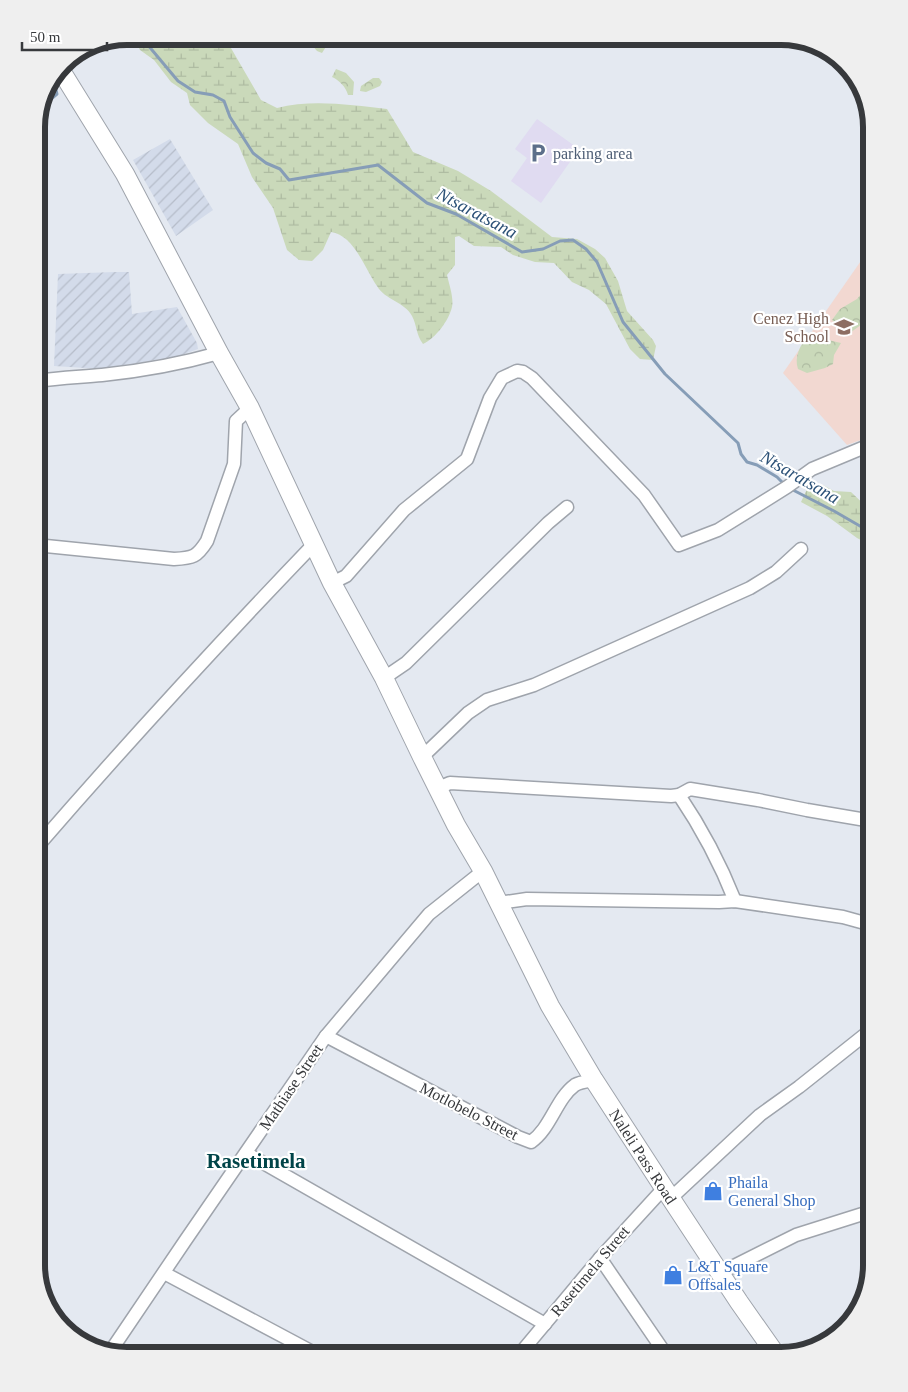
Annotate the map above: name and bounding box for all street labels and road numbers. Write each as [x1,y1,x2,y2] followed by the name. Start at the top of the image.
[256,1040,326,1133] street label: Mathiase Street
[417,1079,521,1143] street label: Motlobelo Street
[607,1106,680,1207] street label: Naleli Pass Road
[547,1222,633,1320] street label: Rasetimela Street

